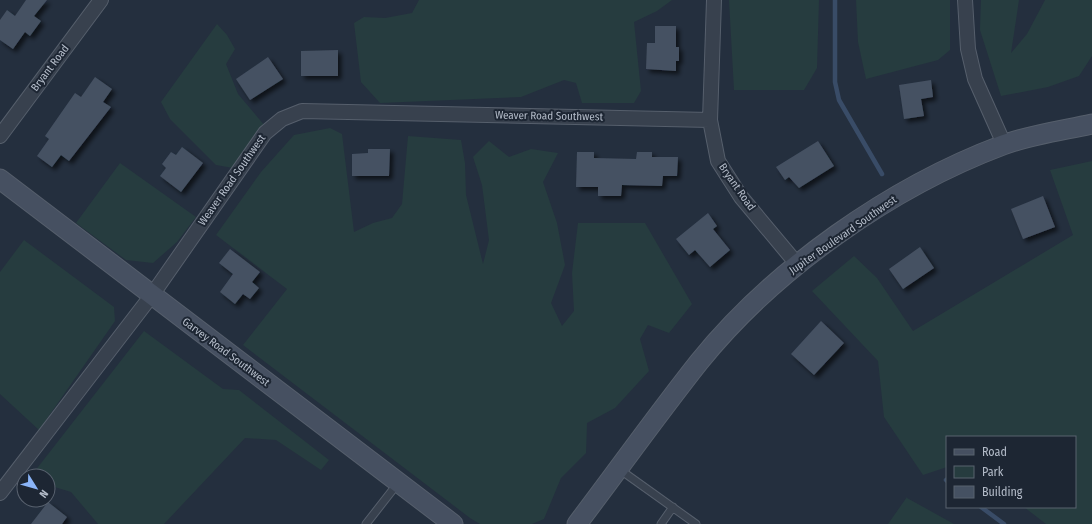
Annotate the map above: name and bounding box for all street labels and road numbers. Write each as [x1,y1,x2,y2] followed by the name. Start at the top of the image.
[28,42,72,94] street label: Bryant Road
[495,109,604,123] street label: Weaver Road Southwest
[196,132,269,228] street label: Weaver Road Southwest
[716,161,758,213] street label: Bryant Road
[787,193,899,277] street label: Jupiter Boulevard Southwest
[180,315,273,389] street label: Garvey Road Southwest

